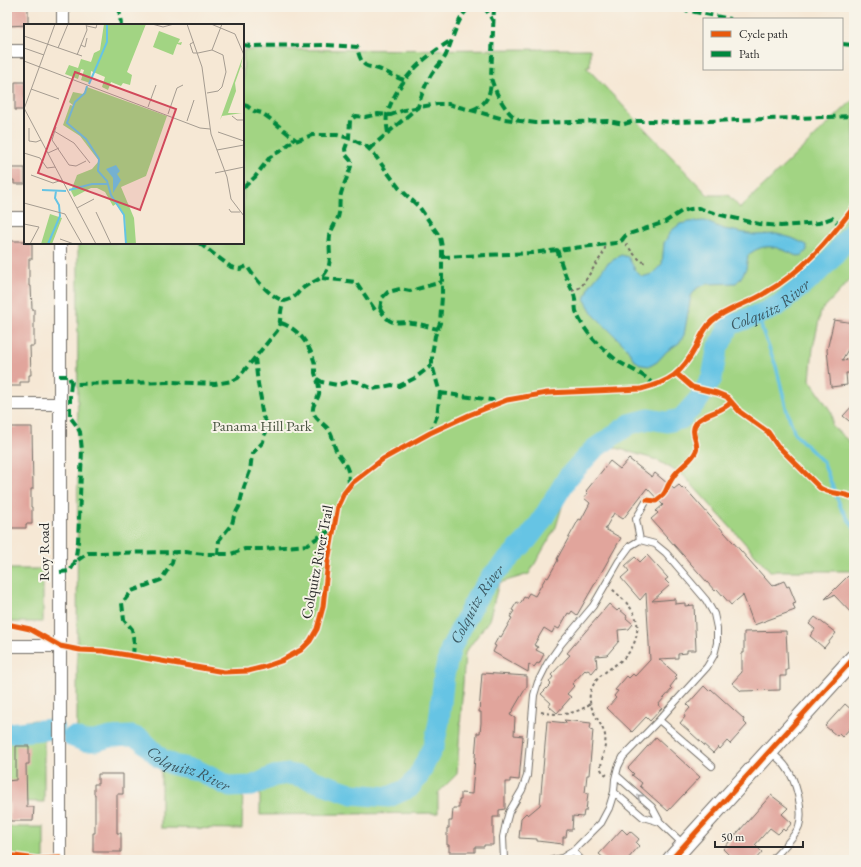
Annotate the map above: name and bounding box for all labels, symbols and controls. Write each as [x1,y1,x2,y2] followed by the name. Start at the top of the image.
[703,18,843,70] legend
[24,24,244,244] inset map
[739,26,788,42] text: Cycle path
[739,46,760,62] text: Path
[727,273,815,335] water label: Colquitz River
[212,416,313,435] park label: Panama Hill Park
[296,503,337,620] street label: Colquitz River Trail
[34,522,53,581] street label: Roy Road
[445,559,509,647] water label: Colquitz River
[142,741,234,797] water label: Colquitz River
[637,794,645,801] one-way arrow
[715,823,803,849] scale bar
[721,829,745,845] text: 50 m

